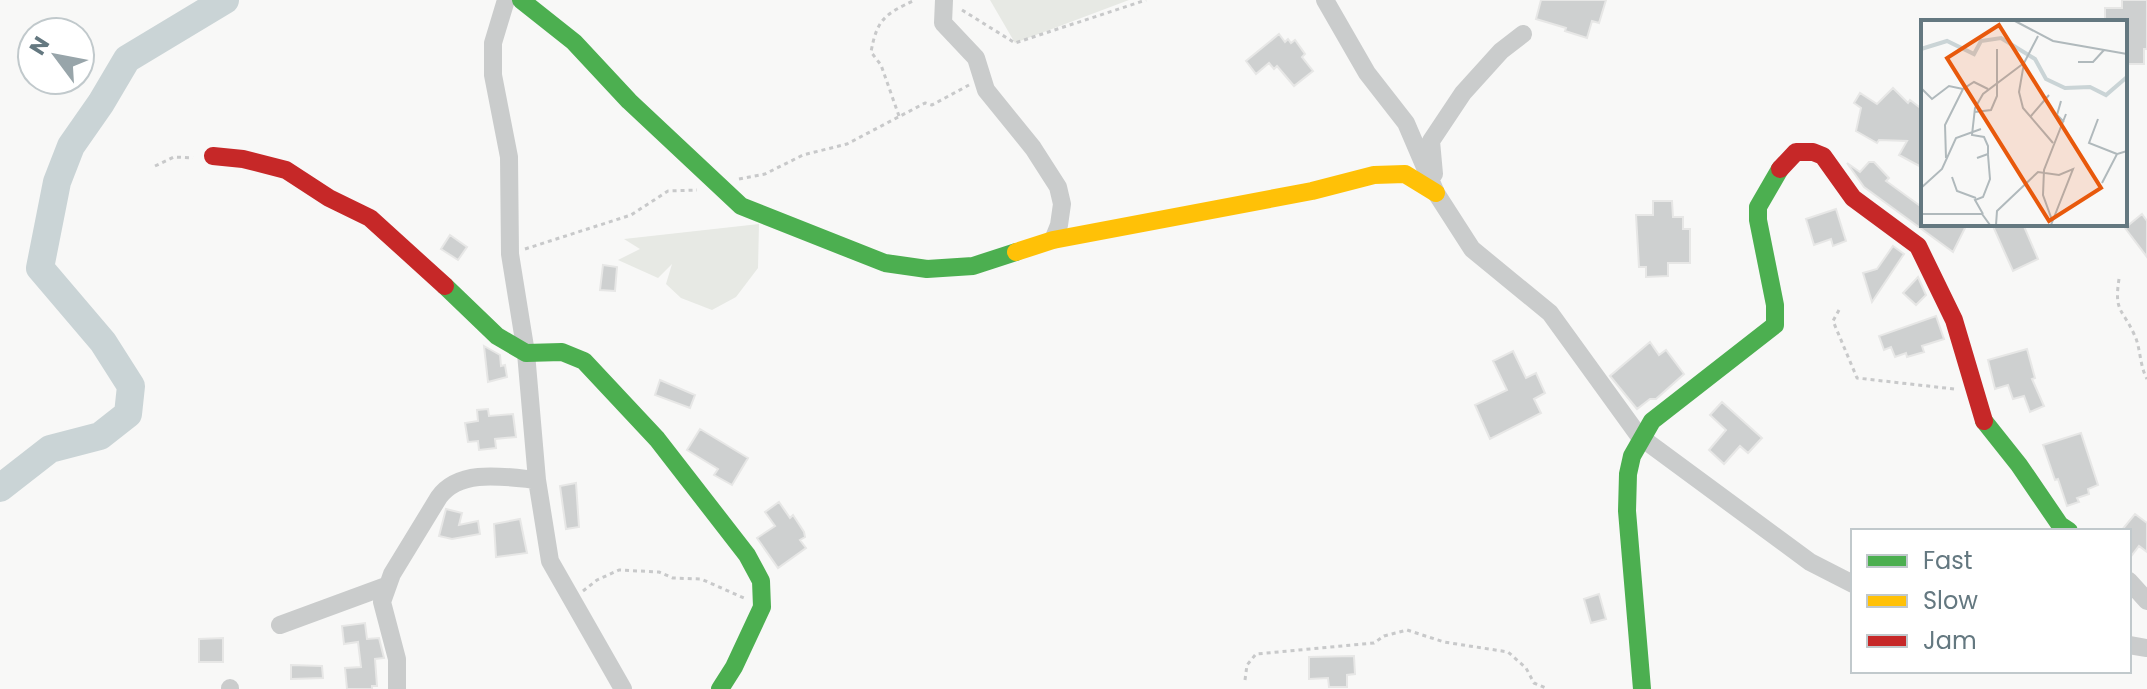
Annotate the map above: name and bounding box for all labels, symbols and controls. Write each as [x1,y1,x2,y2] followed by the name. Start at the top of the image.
[16,16,96,96] north arrow
[1921,20,2127,226] inset map
[22,30,57,61] text: N
[1851,529,2131,673] legend
[1923,544,1973,577] text: Fast
[1923,584,1978,617] text: Slow
[1923,624,1977,657] text: Jam

